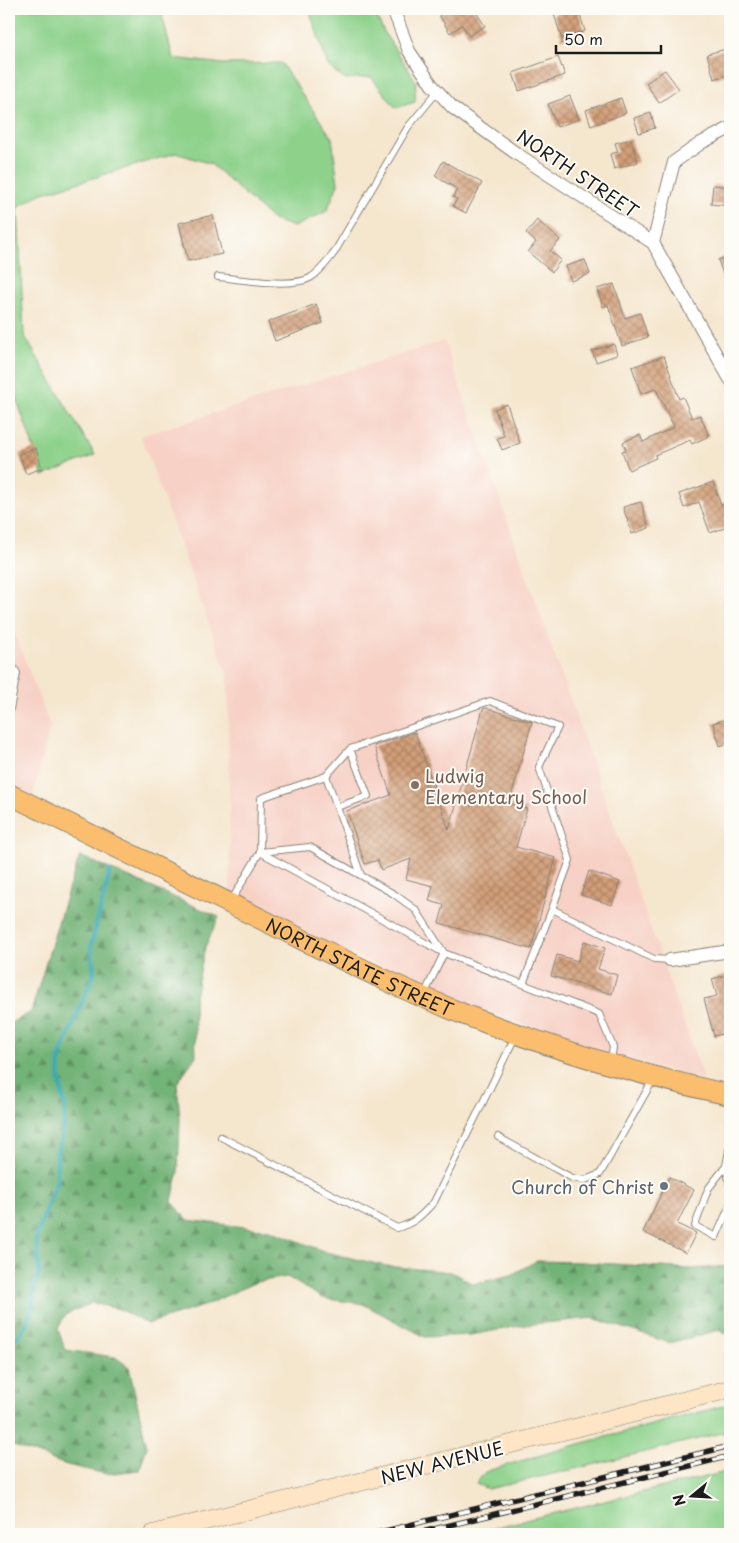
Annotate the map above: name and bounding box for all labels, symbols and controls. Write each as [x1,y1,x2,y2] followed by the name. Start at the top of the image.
[556,22,662,54] scale bar
[564,27,603,50] text: 50 m
[512,122,645,224] street label: NORTH STREET
[425,762,587,810] place label: Ludwig Elementary School
[409,779,421,791] marker: Ludwig Elementary School
[262,910,458,1022] street label: NORTH STATE STREET
[511,1173,654,1200] place label: Church of Christ
[658,1180,670,1192] marker: Church of Christ
[378,1434,506,1490] street label: NEW AVENUE
[666,1470,716,1520] north arrow
[667,1492,691,1509] text: N

